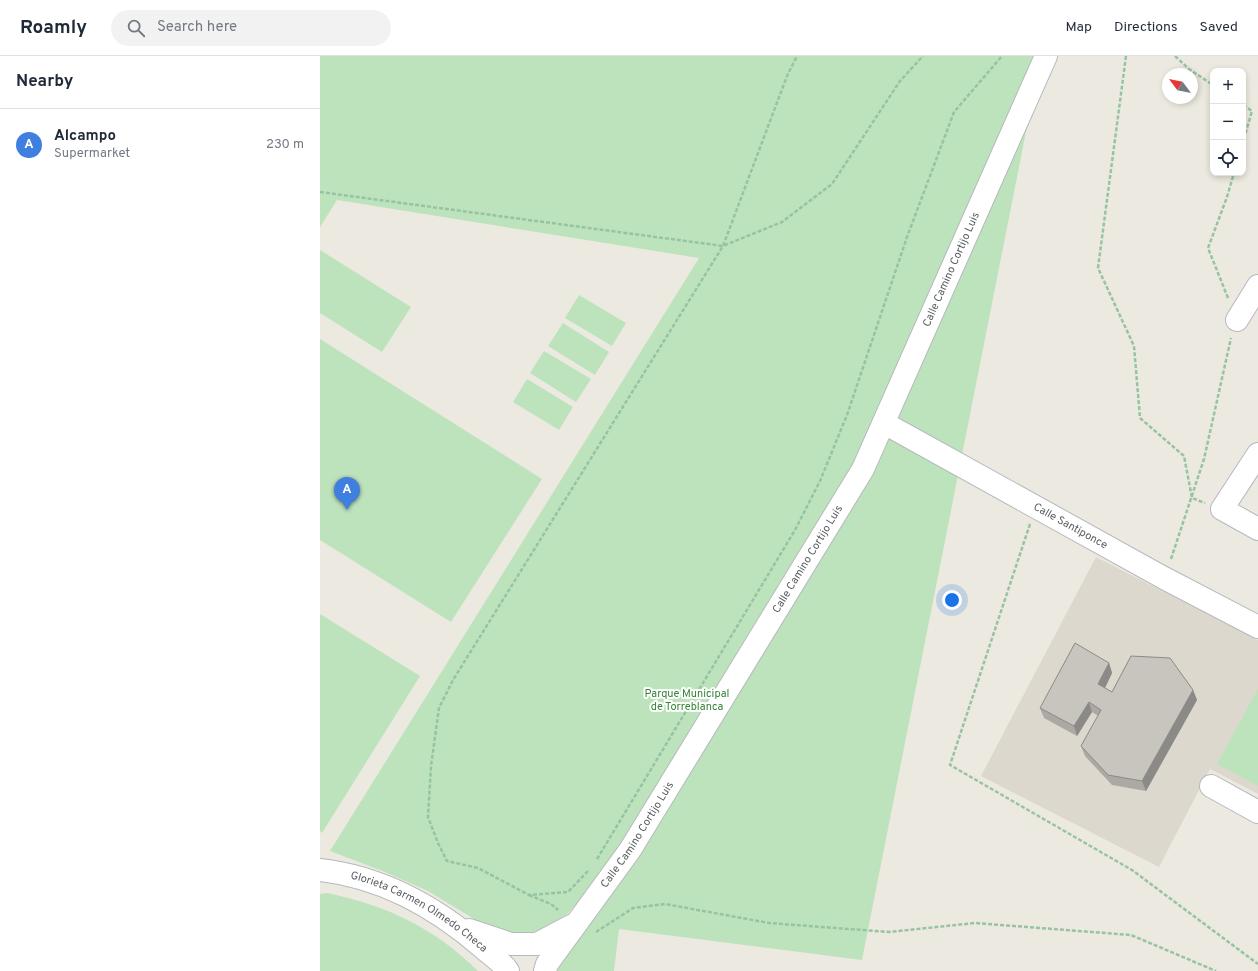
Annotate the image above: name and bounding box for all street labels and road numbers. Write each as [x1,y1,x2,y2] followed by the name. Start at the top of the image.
[920,210,983,329] street label: Calle Camino Cortijo Luis
[1031,500,1110,552] street label: Calle Santiponce
[769,503,846,616] street label: Calle Camino Cortijo Luis
[598,779,677,891] street label: Calle Camino Cortijo Luis
[349,869,490,956] street label: Glorieta Carmen Olmedo Checa

